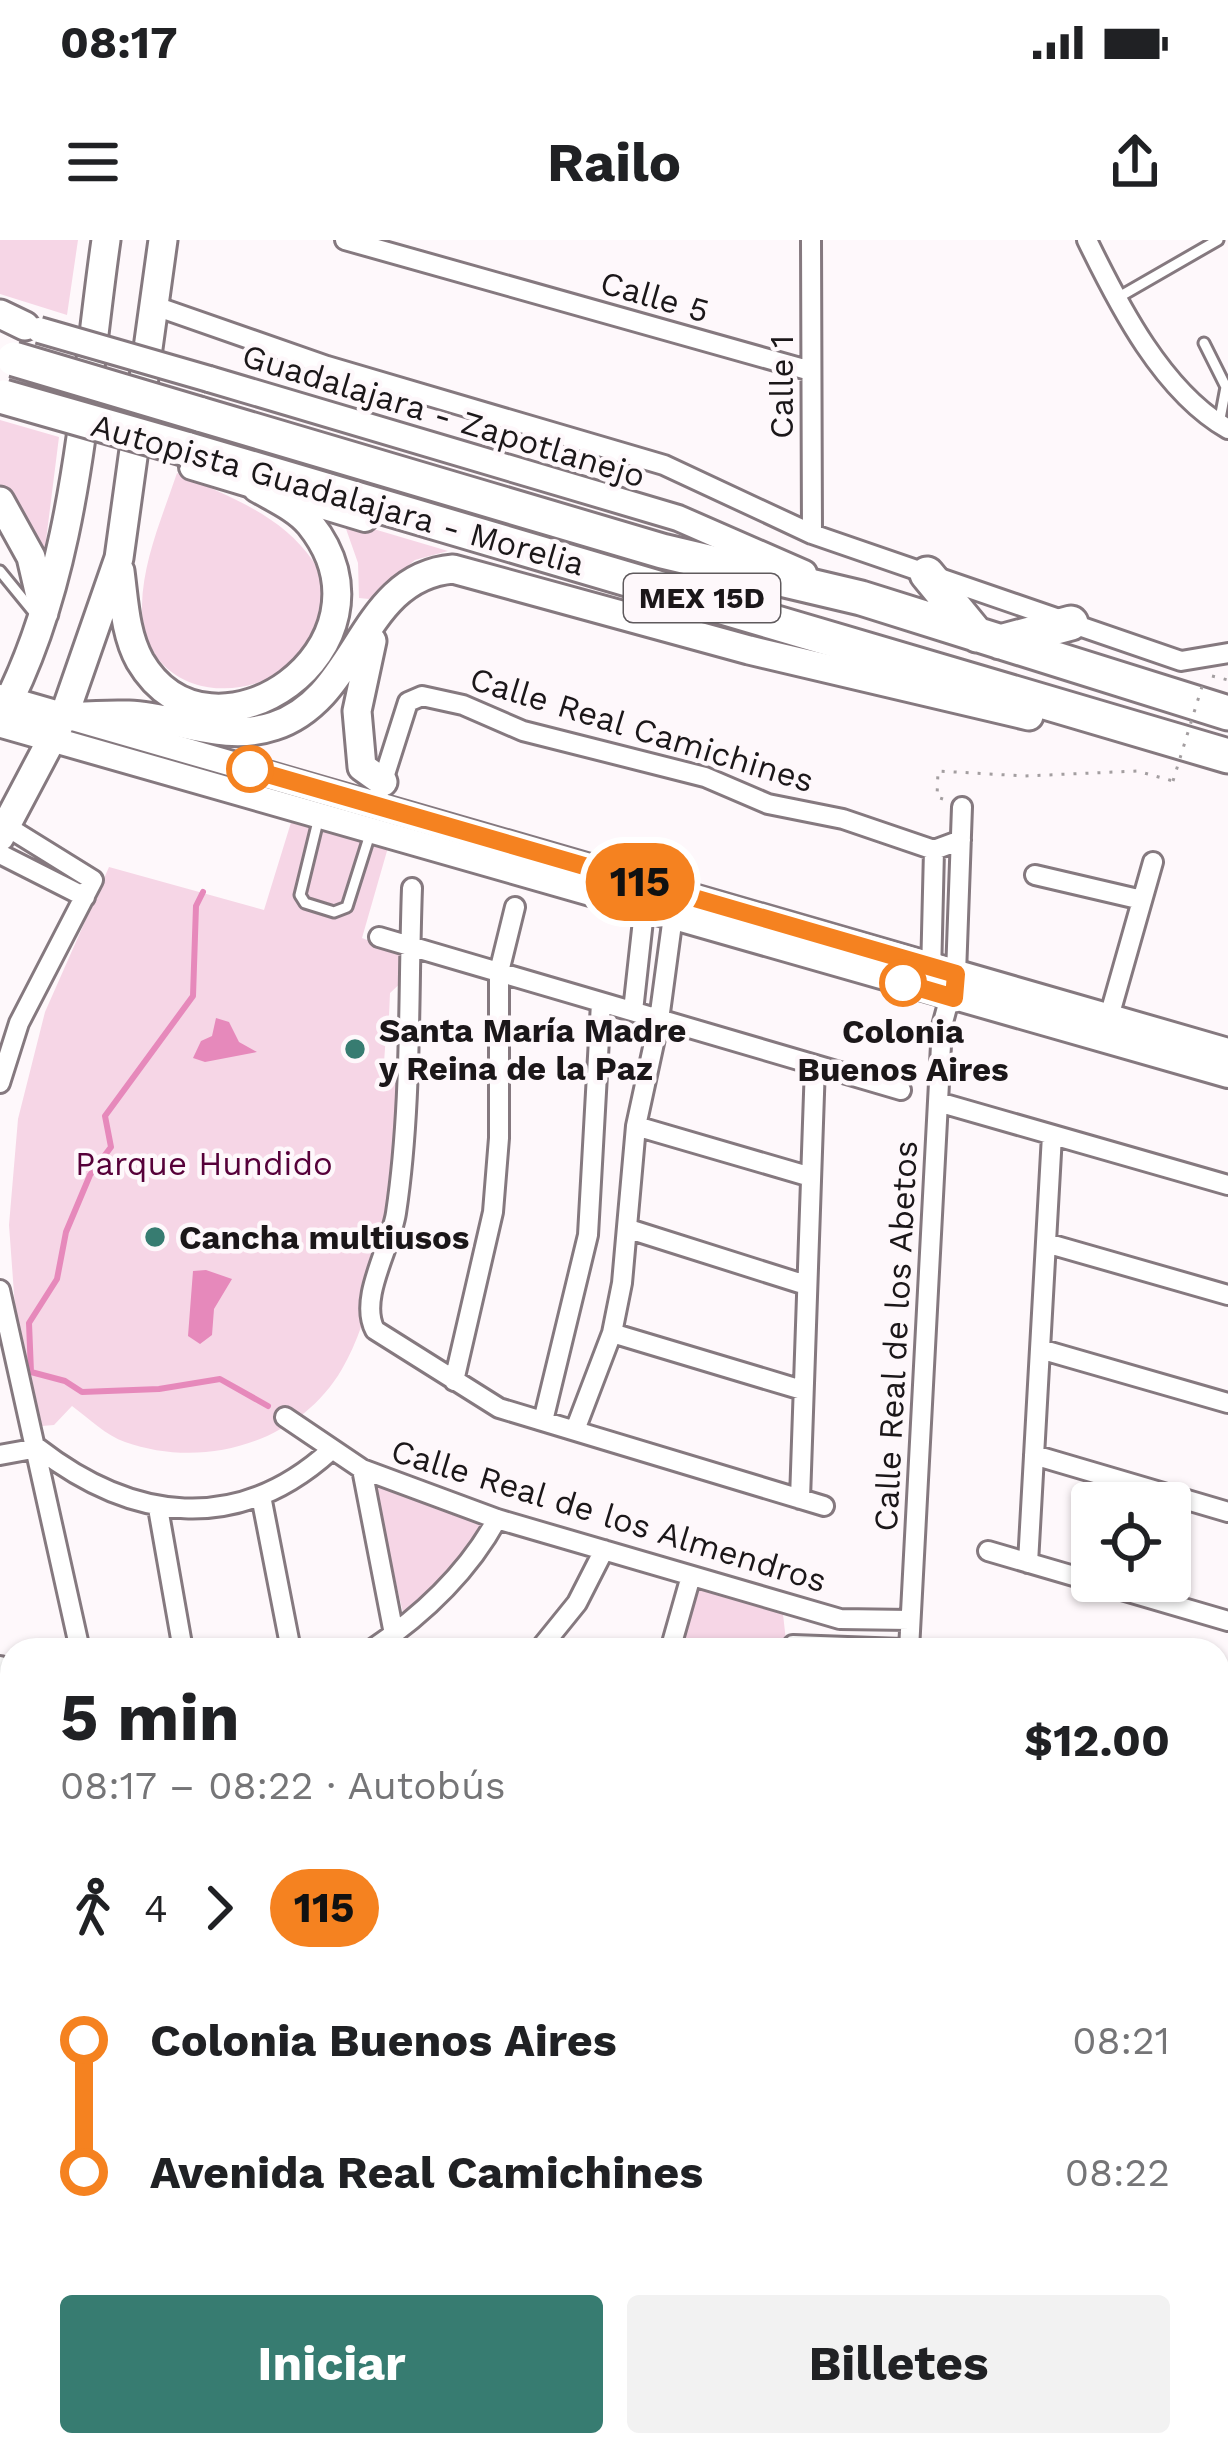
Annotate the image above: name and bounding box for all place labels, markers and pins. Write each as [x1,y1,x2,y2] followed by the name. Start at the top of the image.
[228,747,272,791] unlabelled marker
[881,961,925,1005] marker: Colonia Buenos Aires
[378,1011,686,1088] place label: Santa María Madre y Reina de la Paz
[797,1012,1009,1089] place label: Colonia Buenos Aires
[342,1036,368,1062] marker: Santa María Madre y Reina de la Paz
[179,1218,469,1257] place label: Cancha multiusos
[142,1224,168,1250] marker: Cancha multiusos

